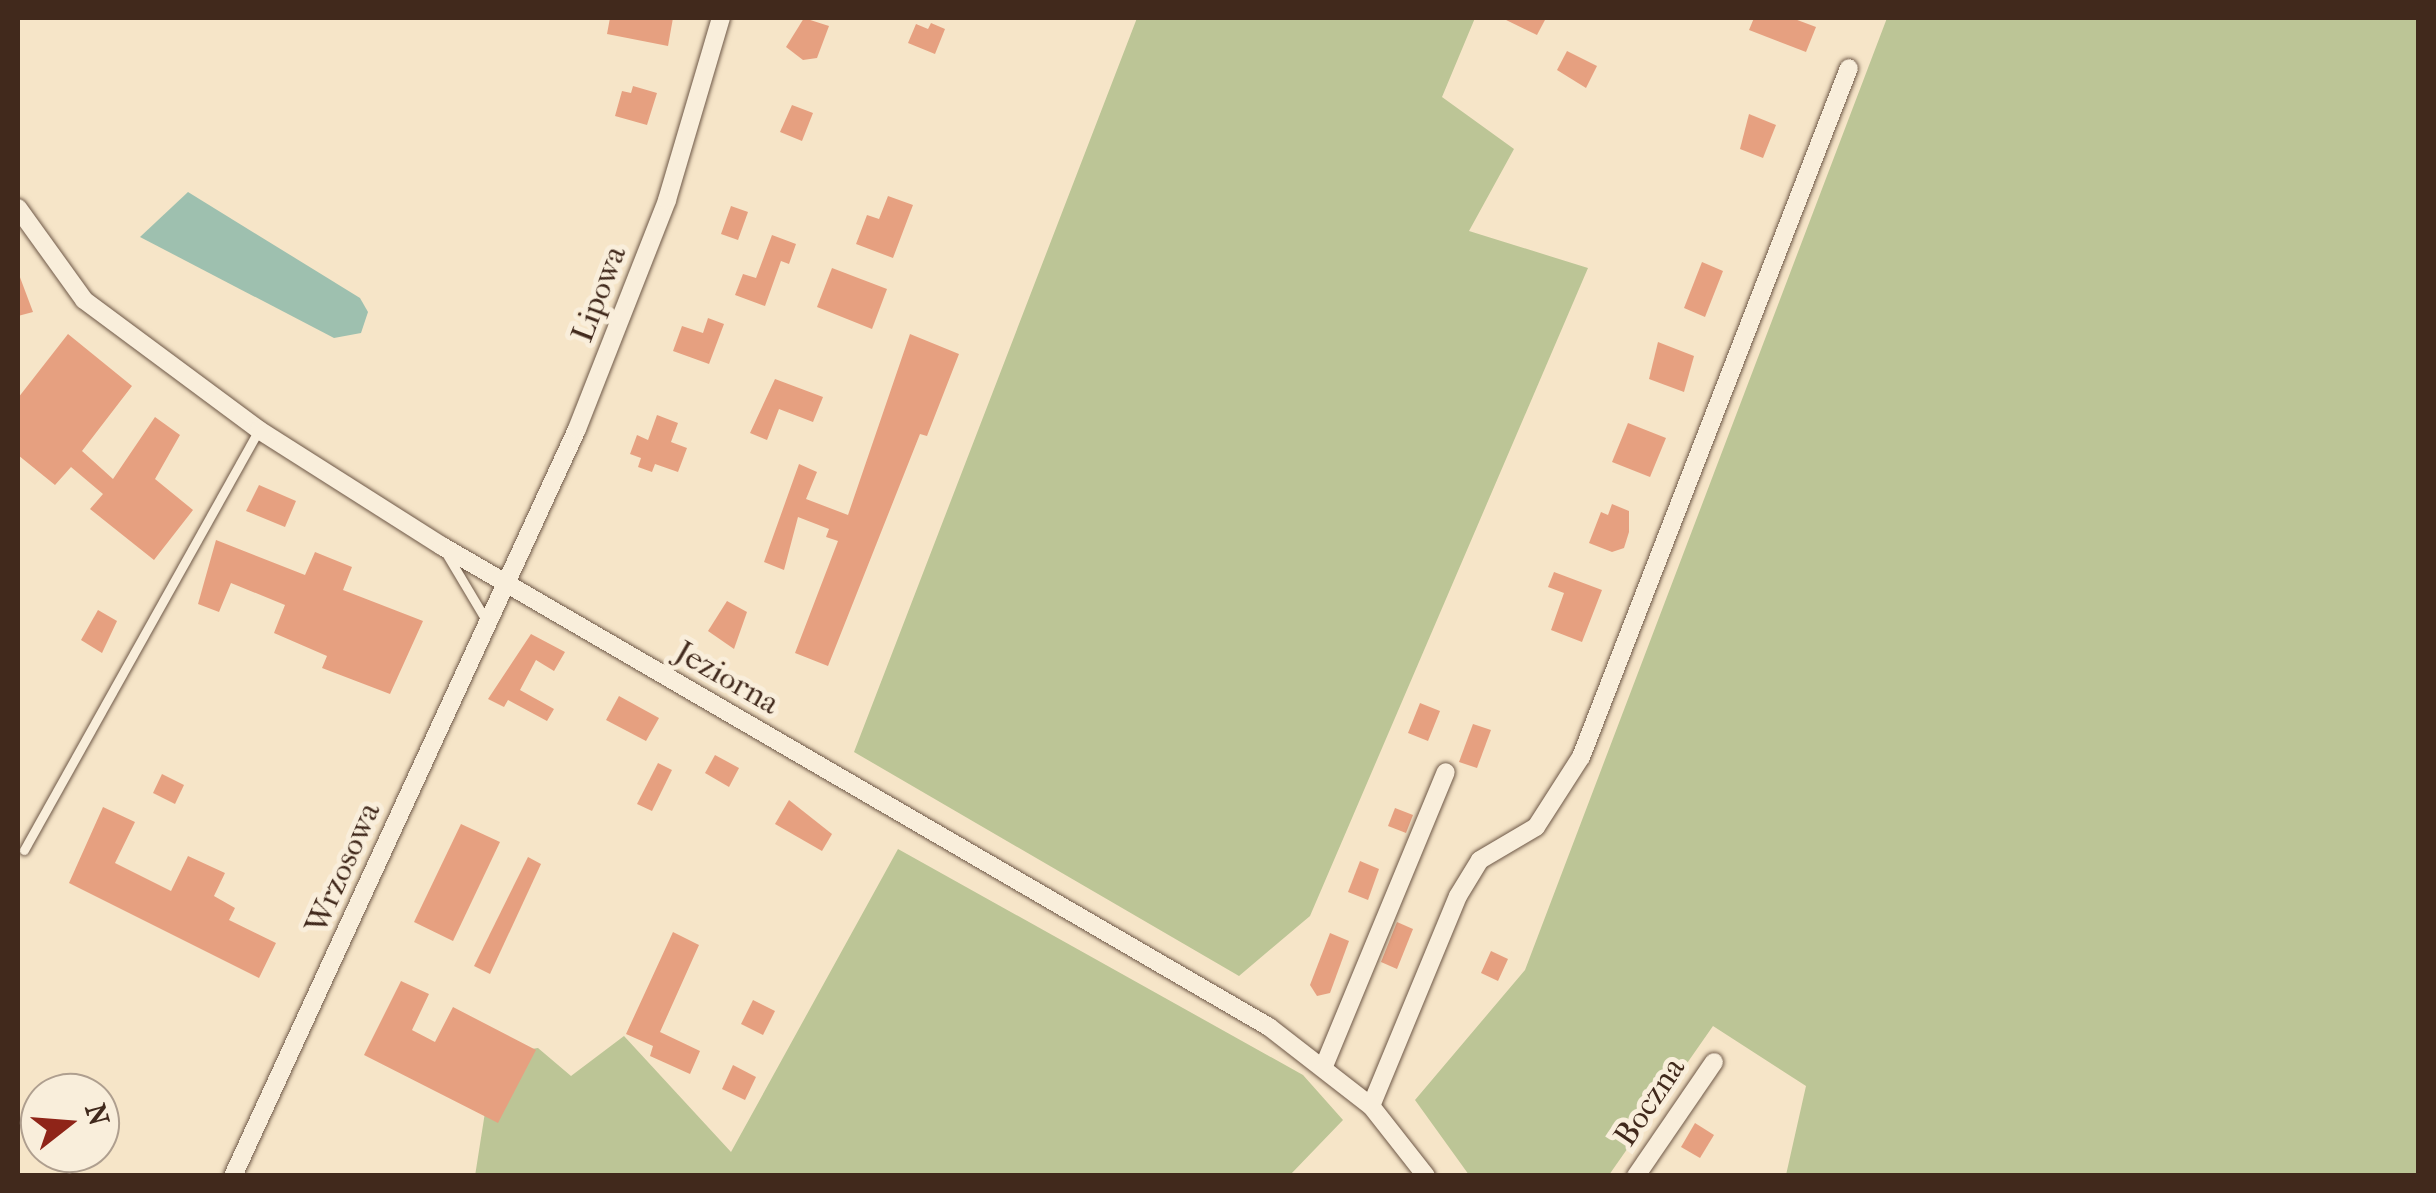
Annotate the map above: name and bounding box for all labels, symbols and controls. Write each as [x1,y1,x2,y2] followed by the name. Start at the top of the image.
[563,240,635,348] street label: Lipowa
[668,633,786,723] street label: Jeziorna
[297,797,389,939] street label: Wrzosowa
[1606,1050,1694,1154] street label: Boczna
[20,1073,120,1173] north arrow
[78,1100,116,1130] text: N

